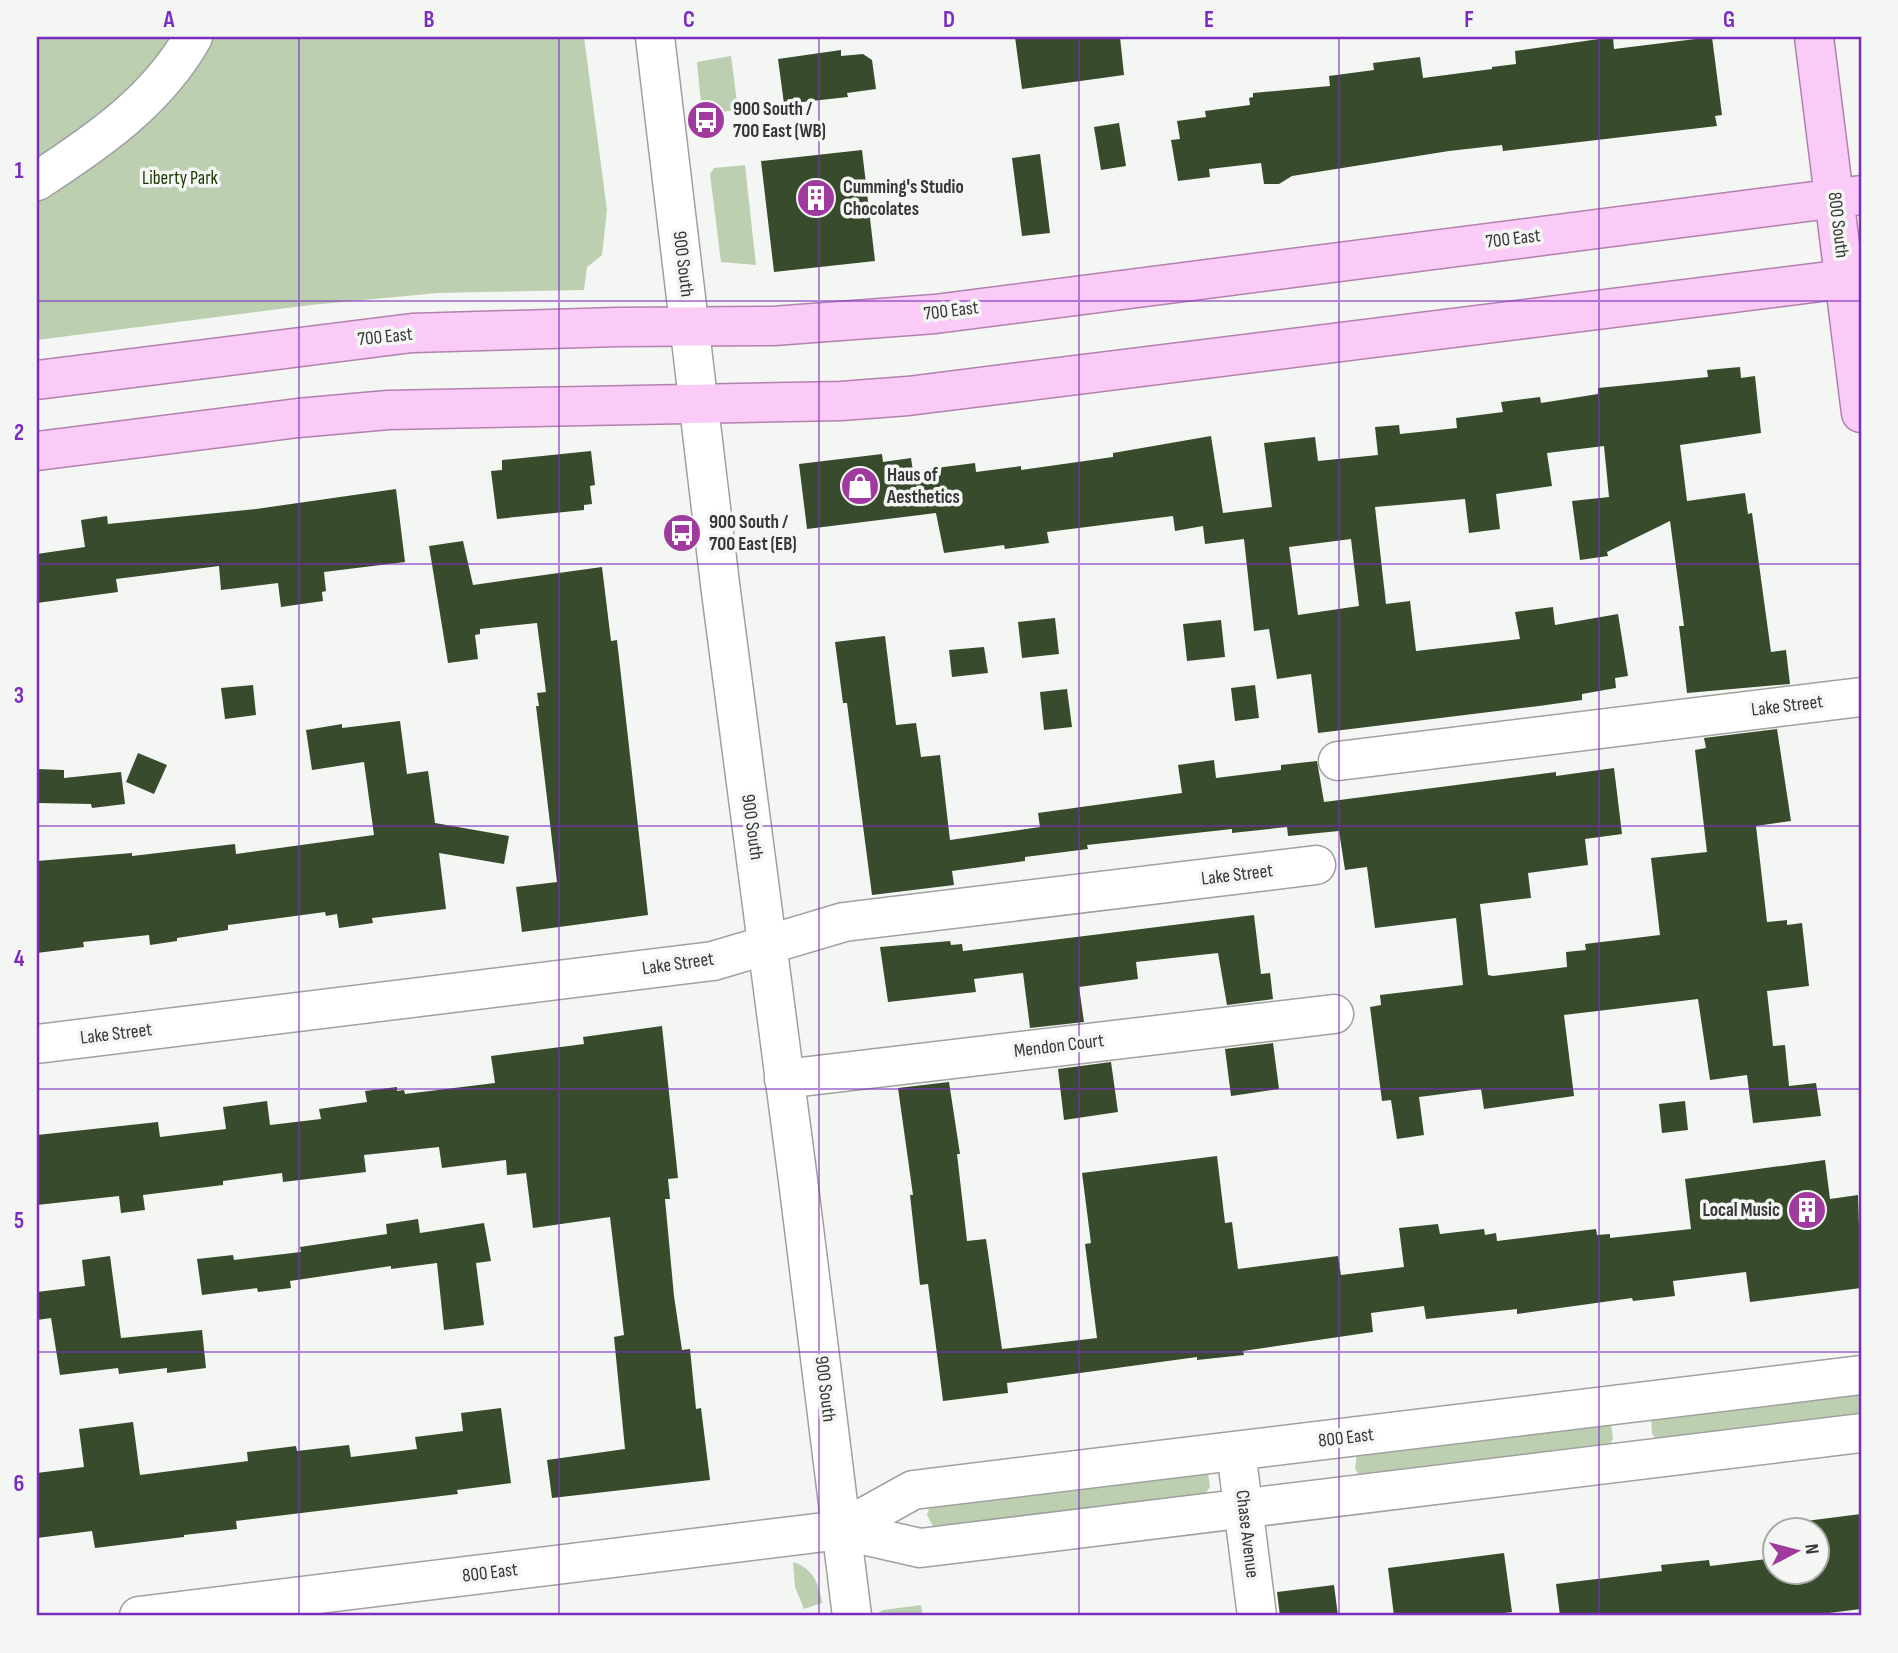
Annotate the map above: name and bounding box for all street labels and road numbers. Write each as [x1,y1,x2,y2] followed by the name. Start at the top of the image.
[1823,191,1853,259] street label: 800 South
[1484,224,1542,254] street label: 700 East
[668,230,698,298] street label: 900 South
[922,296,980,326] street label: 700 East
[356,323,414,351] street label: 700 East
[1750,690,1824,722] street label: Lake Street
[736,793,768,861] street label: 900 South
[1200,859,1274,891] street label: Lake Street
[641,948,715,980] street label: Lake Street
[79,1018,153,1050] street label: Lake Street
[1013,1029,1105,1063] street label: Mendon Court
[810,1355,840,1423] street label: 900 South
[1317,1423,1375,1453] street label: 800 East
[1230,1489,1264,1579] street label: Chase Avenue
[461,1558,519,1588] street label: 800 East

